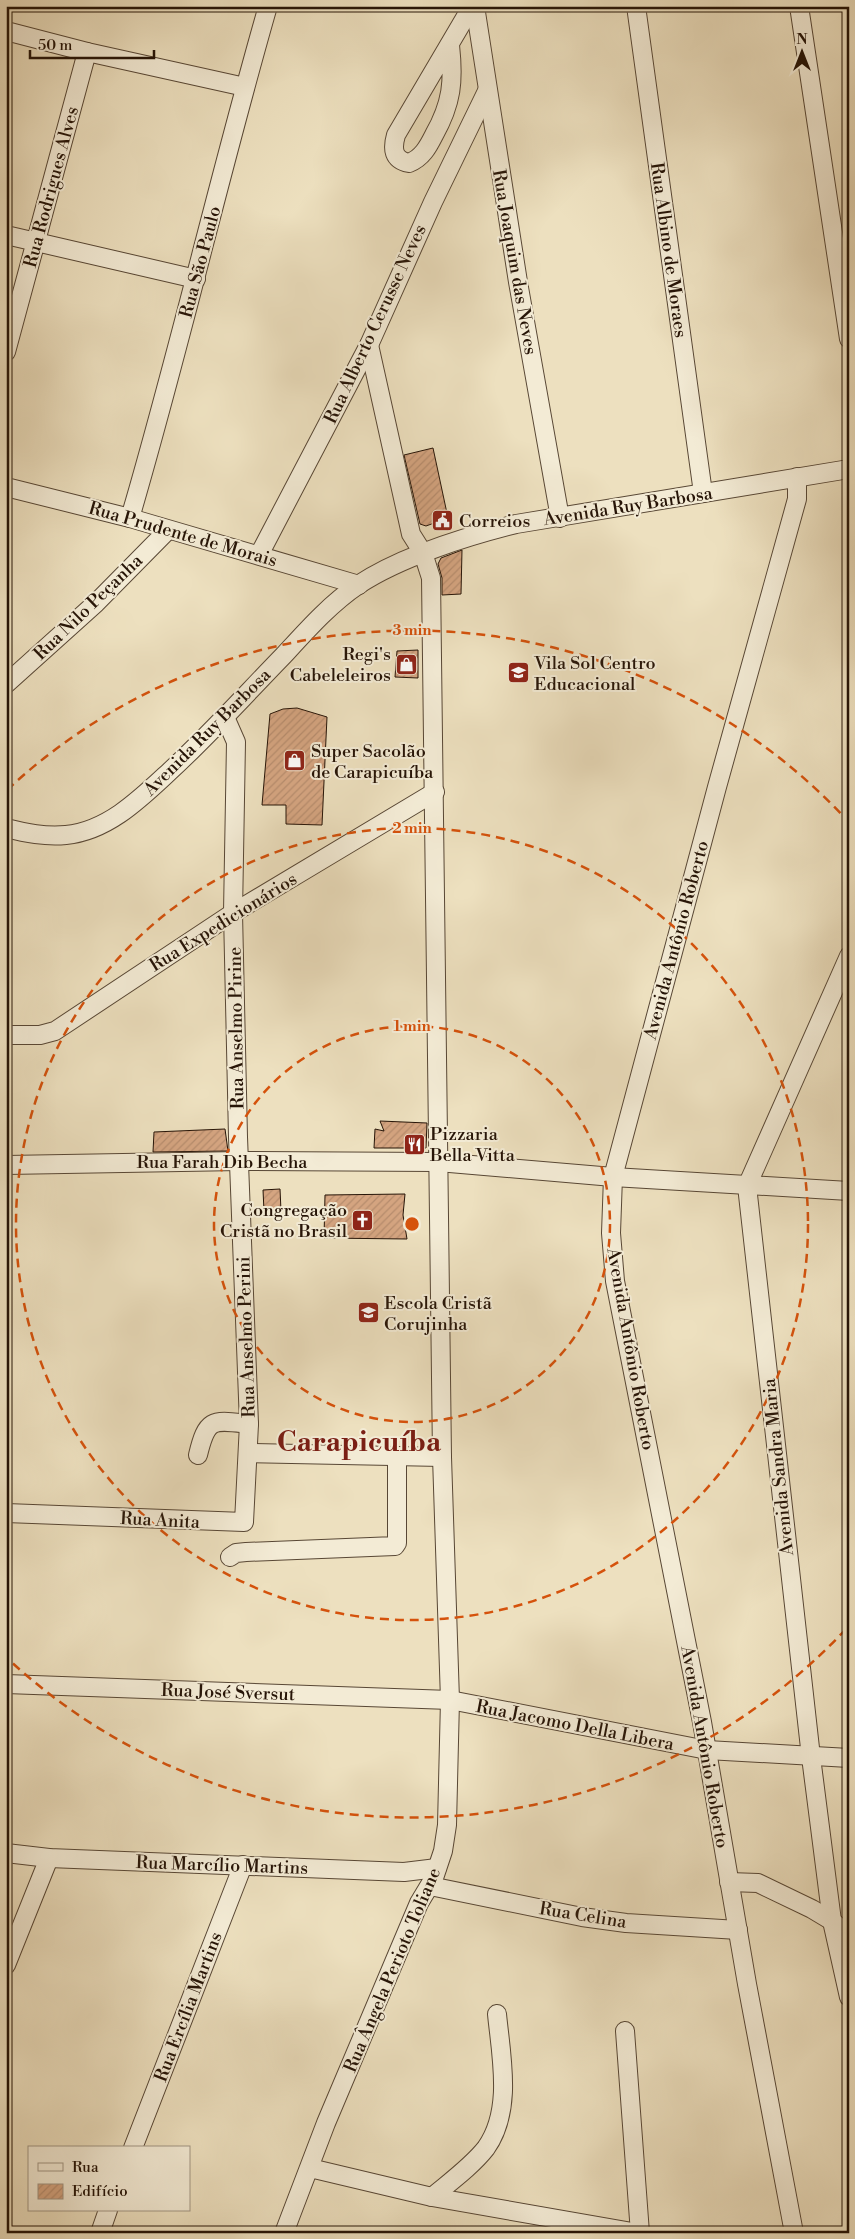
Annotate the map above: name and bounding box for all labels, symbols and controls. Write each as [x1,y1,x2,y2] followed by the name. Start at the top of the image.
[30,28,154,60] scale bar
[778,28,828,78] north arrow
[796,31,808,49] text: N
[38,36,72,55] text: 50 m
[19,104,84,270] street label: Rua Rodrigues Alves
[645,161,692,339] street label: Rua Albino de Moraes
[487,168,542,357] street label: Rua Joaquim das Neves
[174,204,226,321] street label: Rua São Paulo
[319,221,432,428] street label: Rua Alberto Cerusse Neves
[541,482,715,531] street label: Avenida Ruy Barbosa
[86,497,280,572] street label: Rua Prudente de Morais
[431,509,455,533] public building icon: Correios
[459,510,530,533] place label: Correios
[29,549,148,665] street label: Rua Nilo Peçanha
[392,621,432,640] text: 3 min
[290,643,391,687] place label: Regi's Cabeleleiros
[395,652,419,676] shop icon: Regi's Cabeleleiros
[533,652,656,696] place label: Vila Sol Centro Educacional
[506,661,530,685] school or university icon: Vila Sol Centro Educacional
[138,663,277,802] street label: Avenida Ruy Barbosa
[311,740,434,784] place label: Super Sacolão de Carapicuíba
[283,749,307,773] shop icon: Super Sacolão de Carapicuíba
[392,819,432,838] text: 2 min
[639,838,714,1043] street label: Avenida Antônio Roberto
[145,868,301,977] street label: Rua Expedicionários
[224,946,249,1109] street label: Rua Anselmo Pirine
[393,1017,431,1036] text: 1 min
[429,1123,516,1167] place label: Pizzaria Bella Vitta
[402,1132,426,1156] restaurant icon: Pizzaria Bella Vitta
[137,1151,308,1174] street label: Rua Farah Dib Becha
[220,1199,348,1243] place label: Congregação Cristã no Brasil
[351,1208,375,1232] church icon: Congregação Cristã no Brasil
[403,1215,421,1233] centre of rings
[601,1245,660,1452] street label: Avenida Antônio Roberto
[232,1256,261,1418] street label: Rua Anselmo Perini
[384,1292,493,1336] place label: Escola Cristã Corujinha
[356,1301,380,1325] school or university icon: Escola Cristã Corujinha
[758,1376,799,1558] street label: Avenida Sandra Maria
[277,1425,442,1460] district label: Carapicuíba
[119,1507,201,1534] street label: Rua Anita
[675,1643,734,1850] street label: Avenida Antônio Roberto
[161,1679,296,1706] street label: Rua José Sversut
[474,1695,677,1756] street label: Rua Jacomo Della Libera
[135,1851,309,1880] street label: Rua Marcílio Martins
[339,1864,446,2076] street label: Rua Ângela Perioto Toliane
[538,1897,629,1934] street label: Rua Celina
[149,1929,228,2085] street label: Rua Ercília Martins
[28,2146,190,2212] legend
[72,2158,99,2177] text: Rua
[72,2182,128,2201] text: Edifício

